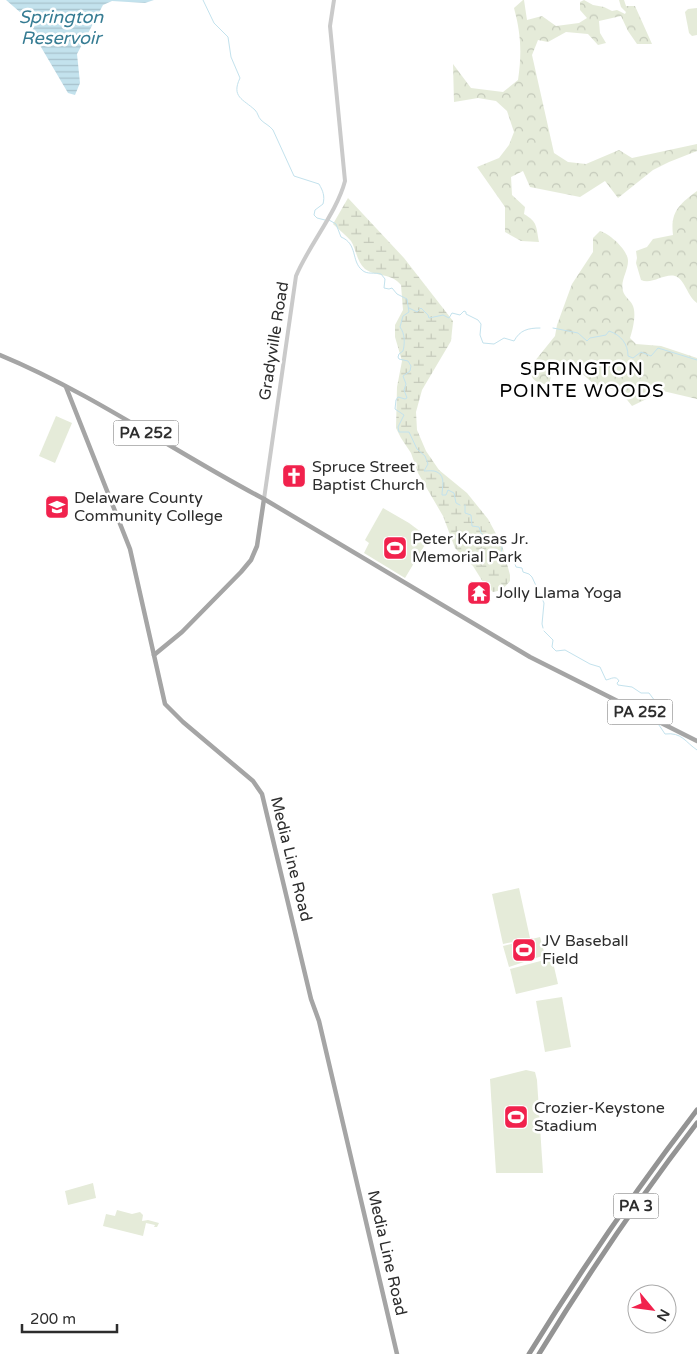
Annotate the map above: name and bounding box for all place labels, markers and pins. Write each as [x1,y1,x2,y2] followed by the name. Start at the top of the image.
[312,457,425,495] place label: Spruce Street Baptist Church
[281,463,307,489] church icon: Spruce Street Baptist Church
[74,488,223,526] place label: Delaware County Community College
[44,494,70,520] school or university icon: Delaware County Community College
[412,529,529,567] place label: Peter Krasas Jr. Memorial Park
[382,535,408,561] sports icon: Peter Krasas Jr. Memorial Park
[466,580,492,606] temple icon: Jolly Llama Yoga
[496,583,622,603] place label: Jolly Llama Yoga
[542,931,629,969] place label: JV Baseball Field
[511,937,537,963] sports icon: JV Baseball Field
[534,1098,665,1136] place label: Crozier-Keystone Stadium
[503,1104,529,1130] sports icon: Crozier-Keystone Stadium

